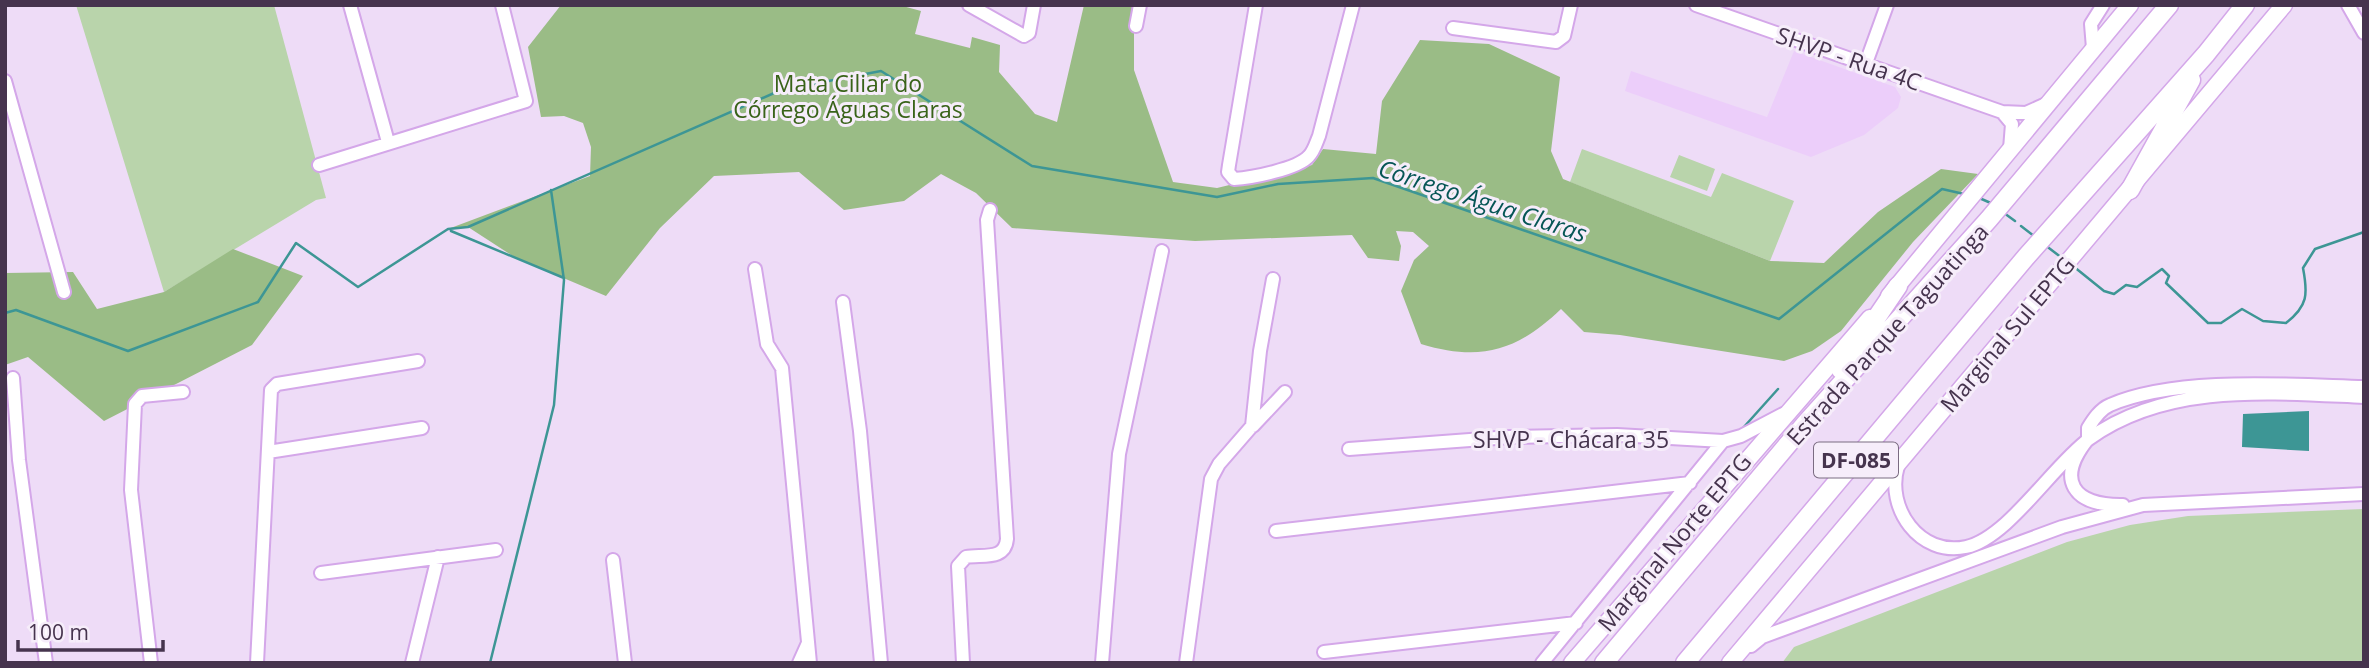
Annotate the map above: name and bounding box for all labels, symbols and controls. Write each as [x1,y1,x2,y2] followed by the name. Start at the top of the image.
[1772,18,1926,98] street label: SHVP - Rua 4C
[733,67,963,125] park label: Mata Ciliar do Córrego Águas Claras
[1375,151,1591,249] water label: Córrego Água Claras
[1779,216,1995,452] street label: Estrada Parque Taguatinga
[1932,249,2082,419] street label: Marginal Sul EPTG
[1473,423,1669,455] street label: SHVP - Chácara 35
[1814,442,1898,477] road number: DF-085
[1590,446,1758,638] street label: Marginal Norte EPTG
[18,608,163,652] scale bar
[28,618,89,646] text: 100 m

